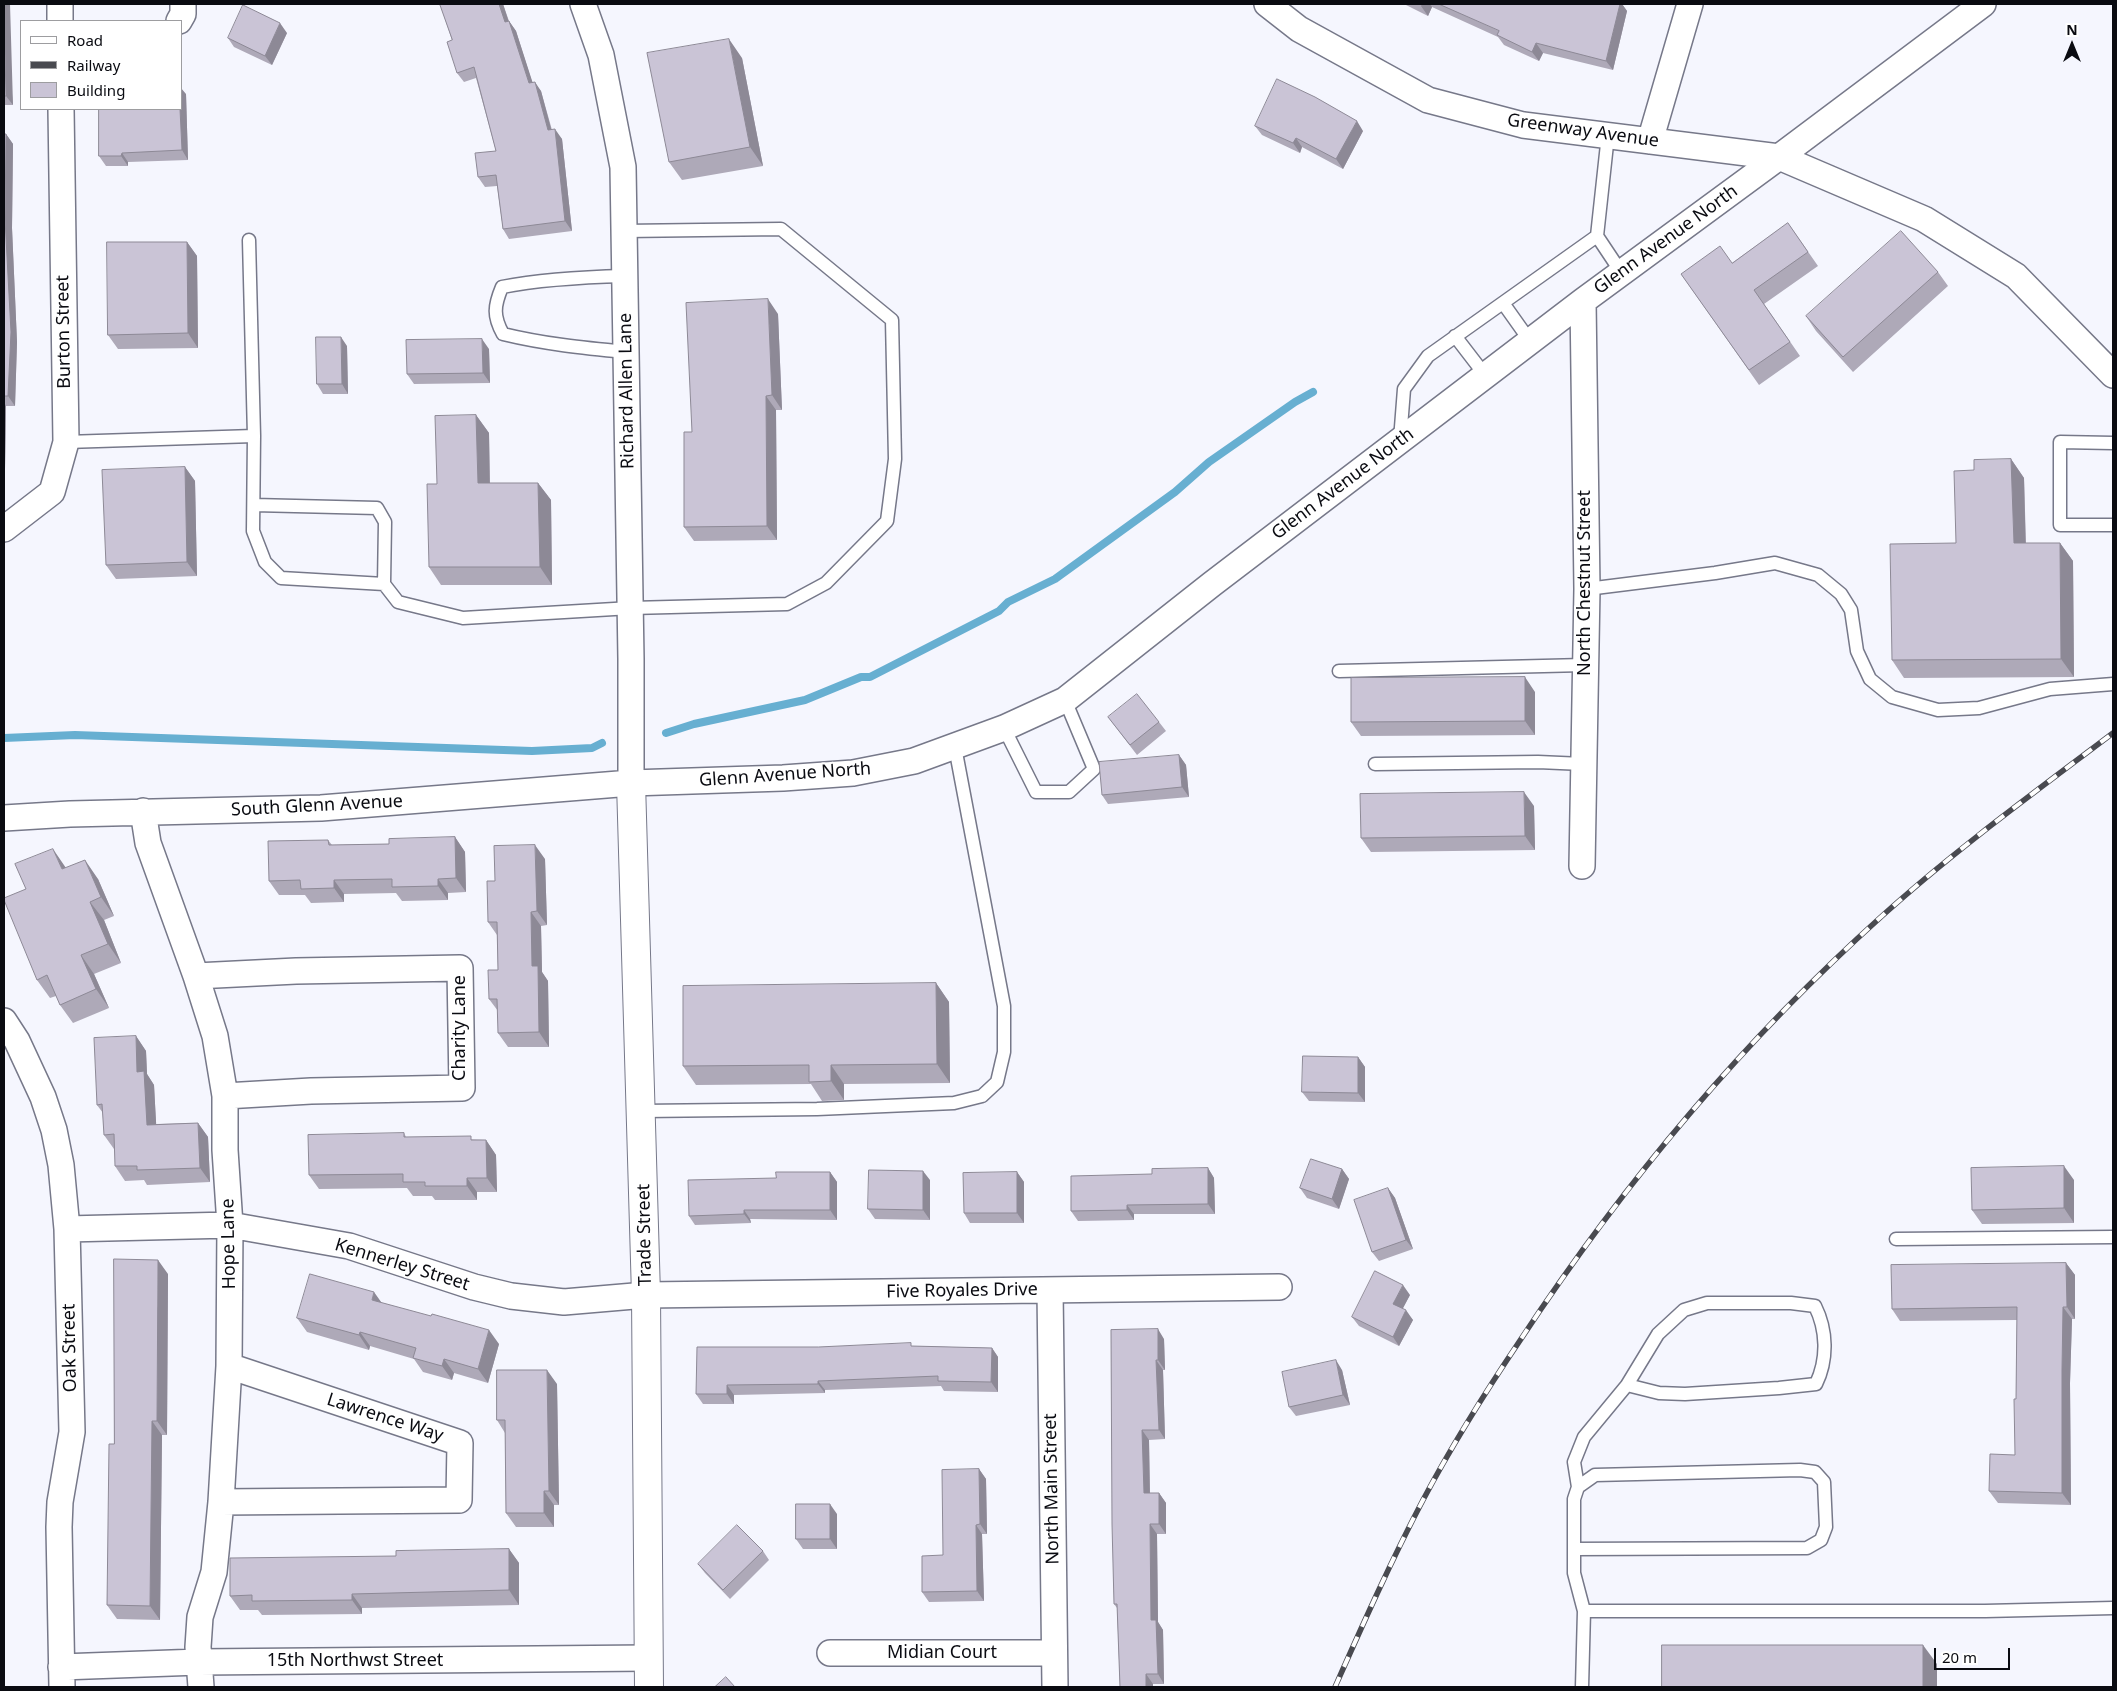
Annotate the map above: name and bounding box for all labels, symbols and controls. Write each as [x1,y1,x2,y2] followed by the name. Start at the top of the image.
[20,20,182,110] legend
[2047,20,2097,70] north arrow
[2066,20,2078,39] text: N
[67,30,103,50] text: Road
[67,55,120,75] text: Railway
[67,80,125,100] text: Building
[1506,110,1660,152] street label: Greenway Avenue
[1590,181,1742,299] street label: Glenn Avenue North
[52,275,76,389] street label: Burton Street
[615,313,639,469] street label: Richard Allen Lane
[1268,424,1418,544] street label: Glenn Avenue North
[1574,490,1596,676] street label: North Chestnut Street
[698,758,872,792] street label: Glenn Avenue North
[230,791,404,821] street label: South Glenn Avenue
[449,975,471,1081] street label: Charity Lane
[633,1184,657,1286] street label: Trade Street
[217,1198,241,1290] street label: Hope Lane
[332,1234,472,1296] street label: Kennerley Street
[886,1279,1038,1303] street label: Five Royales Drive
[58,1303,82,1393] street label: Oak Street
[324,1389,446,1447] street label: Lawrence Way
[1040,1413,1064,1565] street label: North Main Street
[1937,1638,2013,1670] scale bar
[887,1642,997,1664] street label: Midian Court
[1942,1647,1977,1667] text: 20 m
[267,1650,443,1672] street label: 15th Northwst Street

